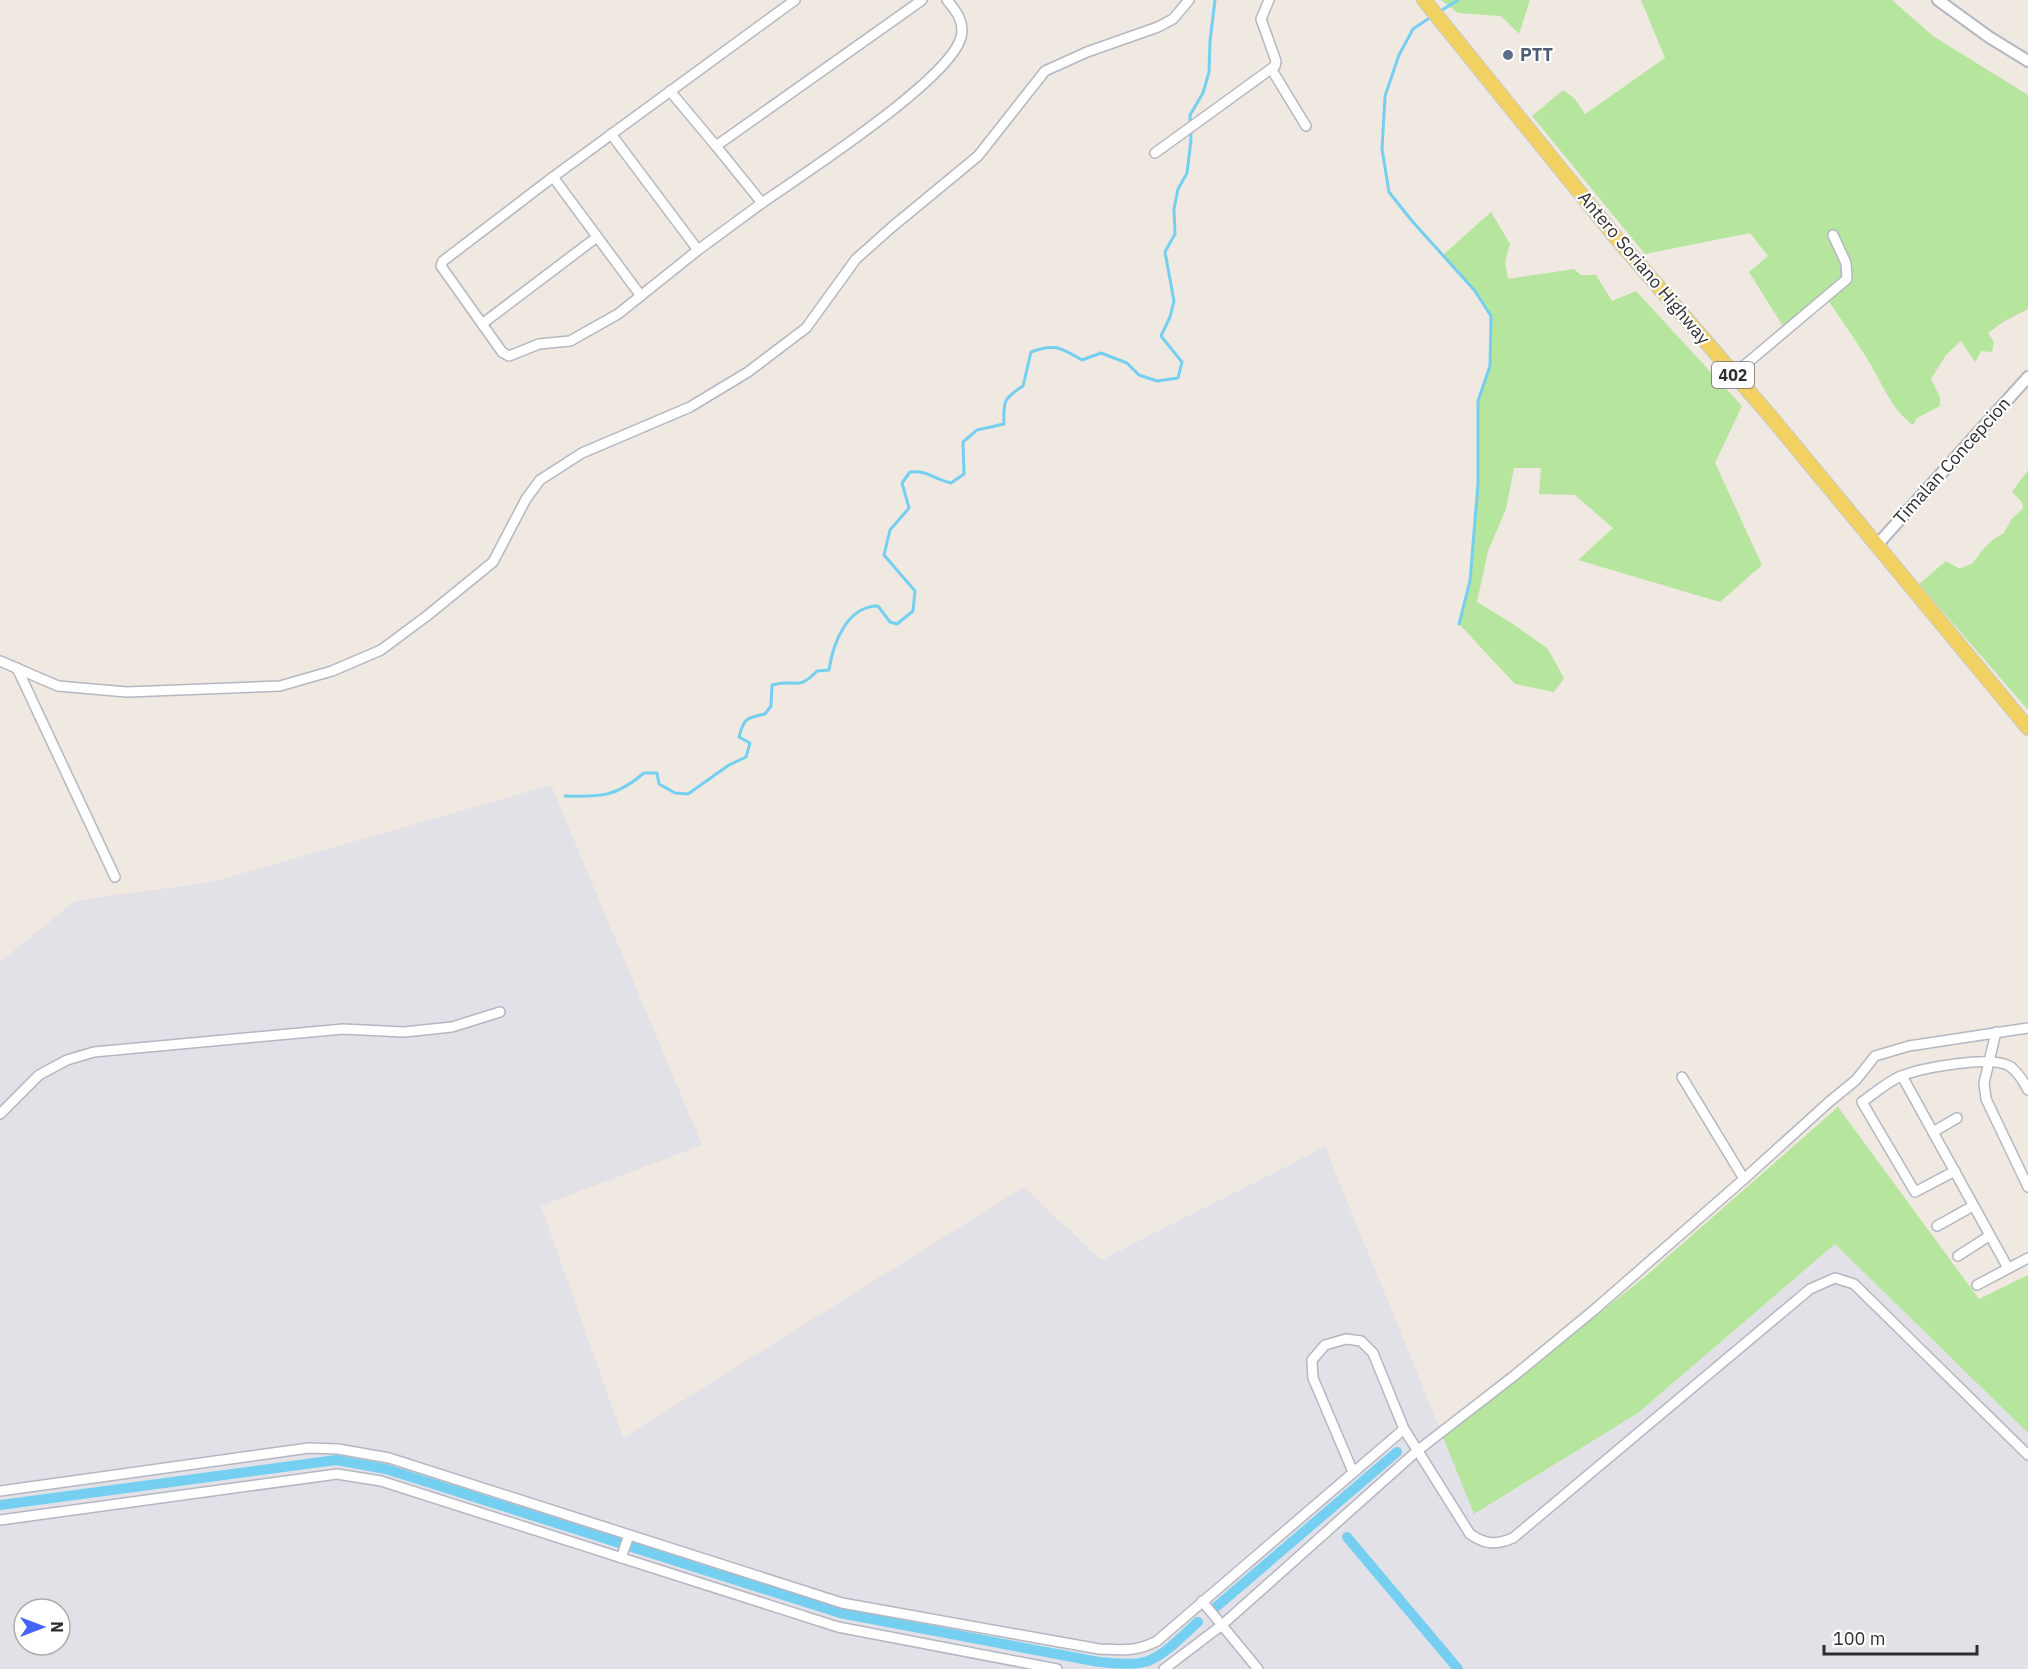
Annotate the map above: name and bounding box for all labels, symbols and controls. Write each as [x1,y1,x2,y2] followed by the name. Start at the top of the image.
[1520,43,1554,66] place label: PTT
[1501,48,1515,62] marker: PTT
[1573,186,1715,349] street label: Antero Soriano Highway
[1712,362,1754,388] road number: 402
[1888,392,2015,529] street label: Timalan Concepcion
[12,1597,72,1657] north arrow
[1824,1618,1977,1656] scale bar
[47,1621,67,1633] text: N
[1833,1627,1885,1650] text: 100 m

